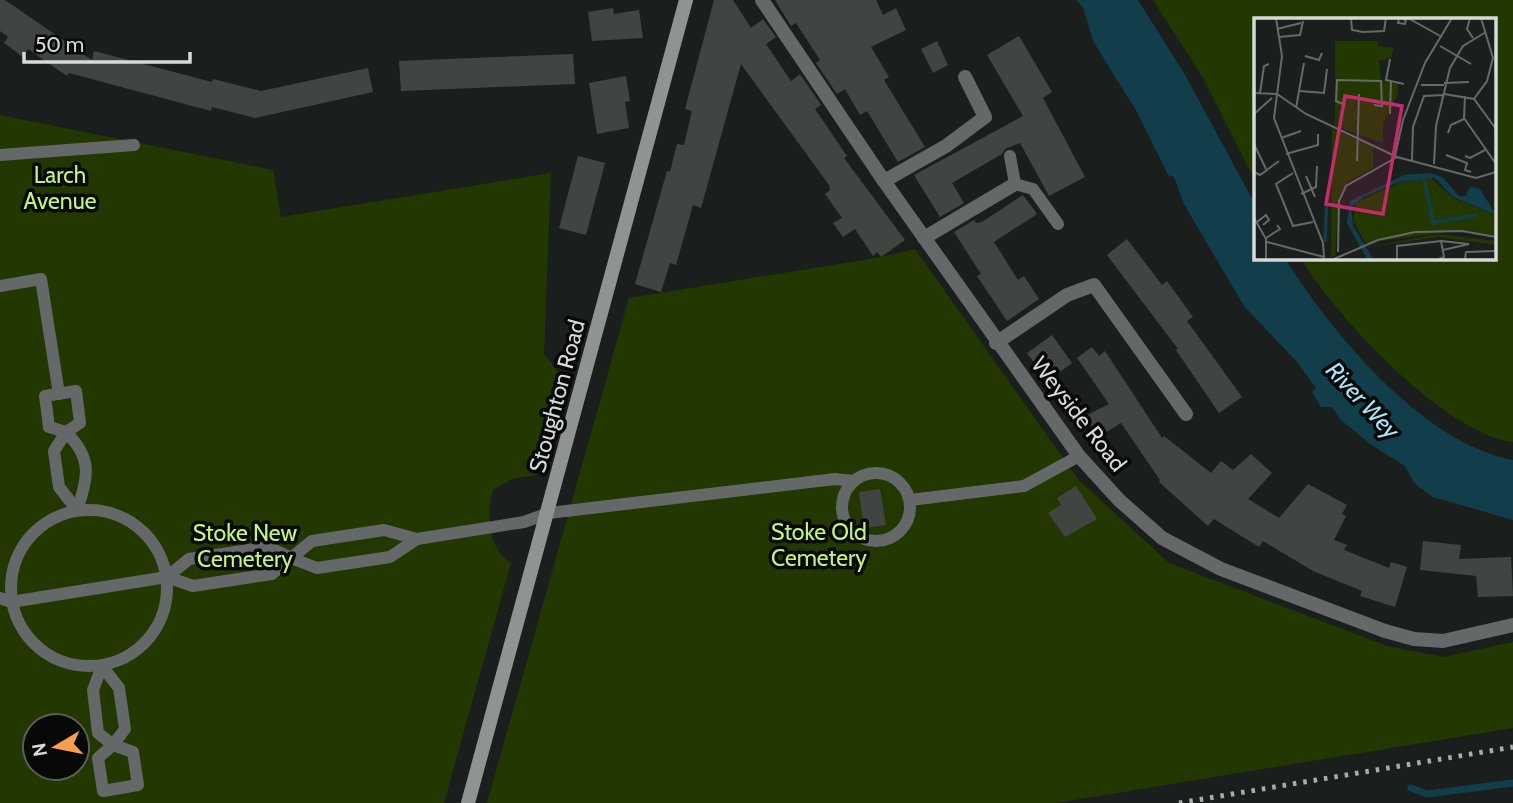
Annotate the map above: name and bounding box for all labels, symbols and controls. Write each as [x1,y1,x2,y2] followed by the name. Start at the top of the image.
[1254,18,1496,259] inset map
[24,21,191,65] scale bar
[35,32,84,57] text: 50 m
[24,161,97,215] park label: Larch Avenue
[523,316,591,476] street label: Stoughton Road
[1025,351,1133,477] street label: Weyside Road
[1320,355,1407,445] water label: River Wey
[771,518,867,572] park label: Stoke Old Cemetery
[193,519,298,573] park label: Stoke New Cemetery
[21,712,91,782] north arrow
[27,741,52,758] text: N

